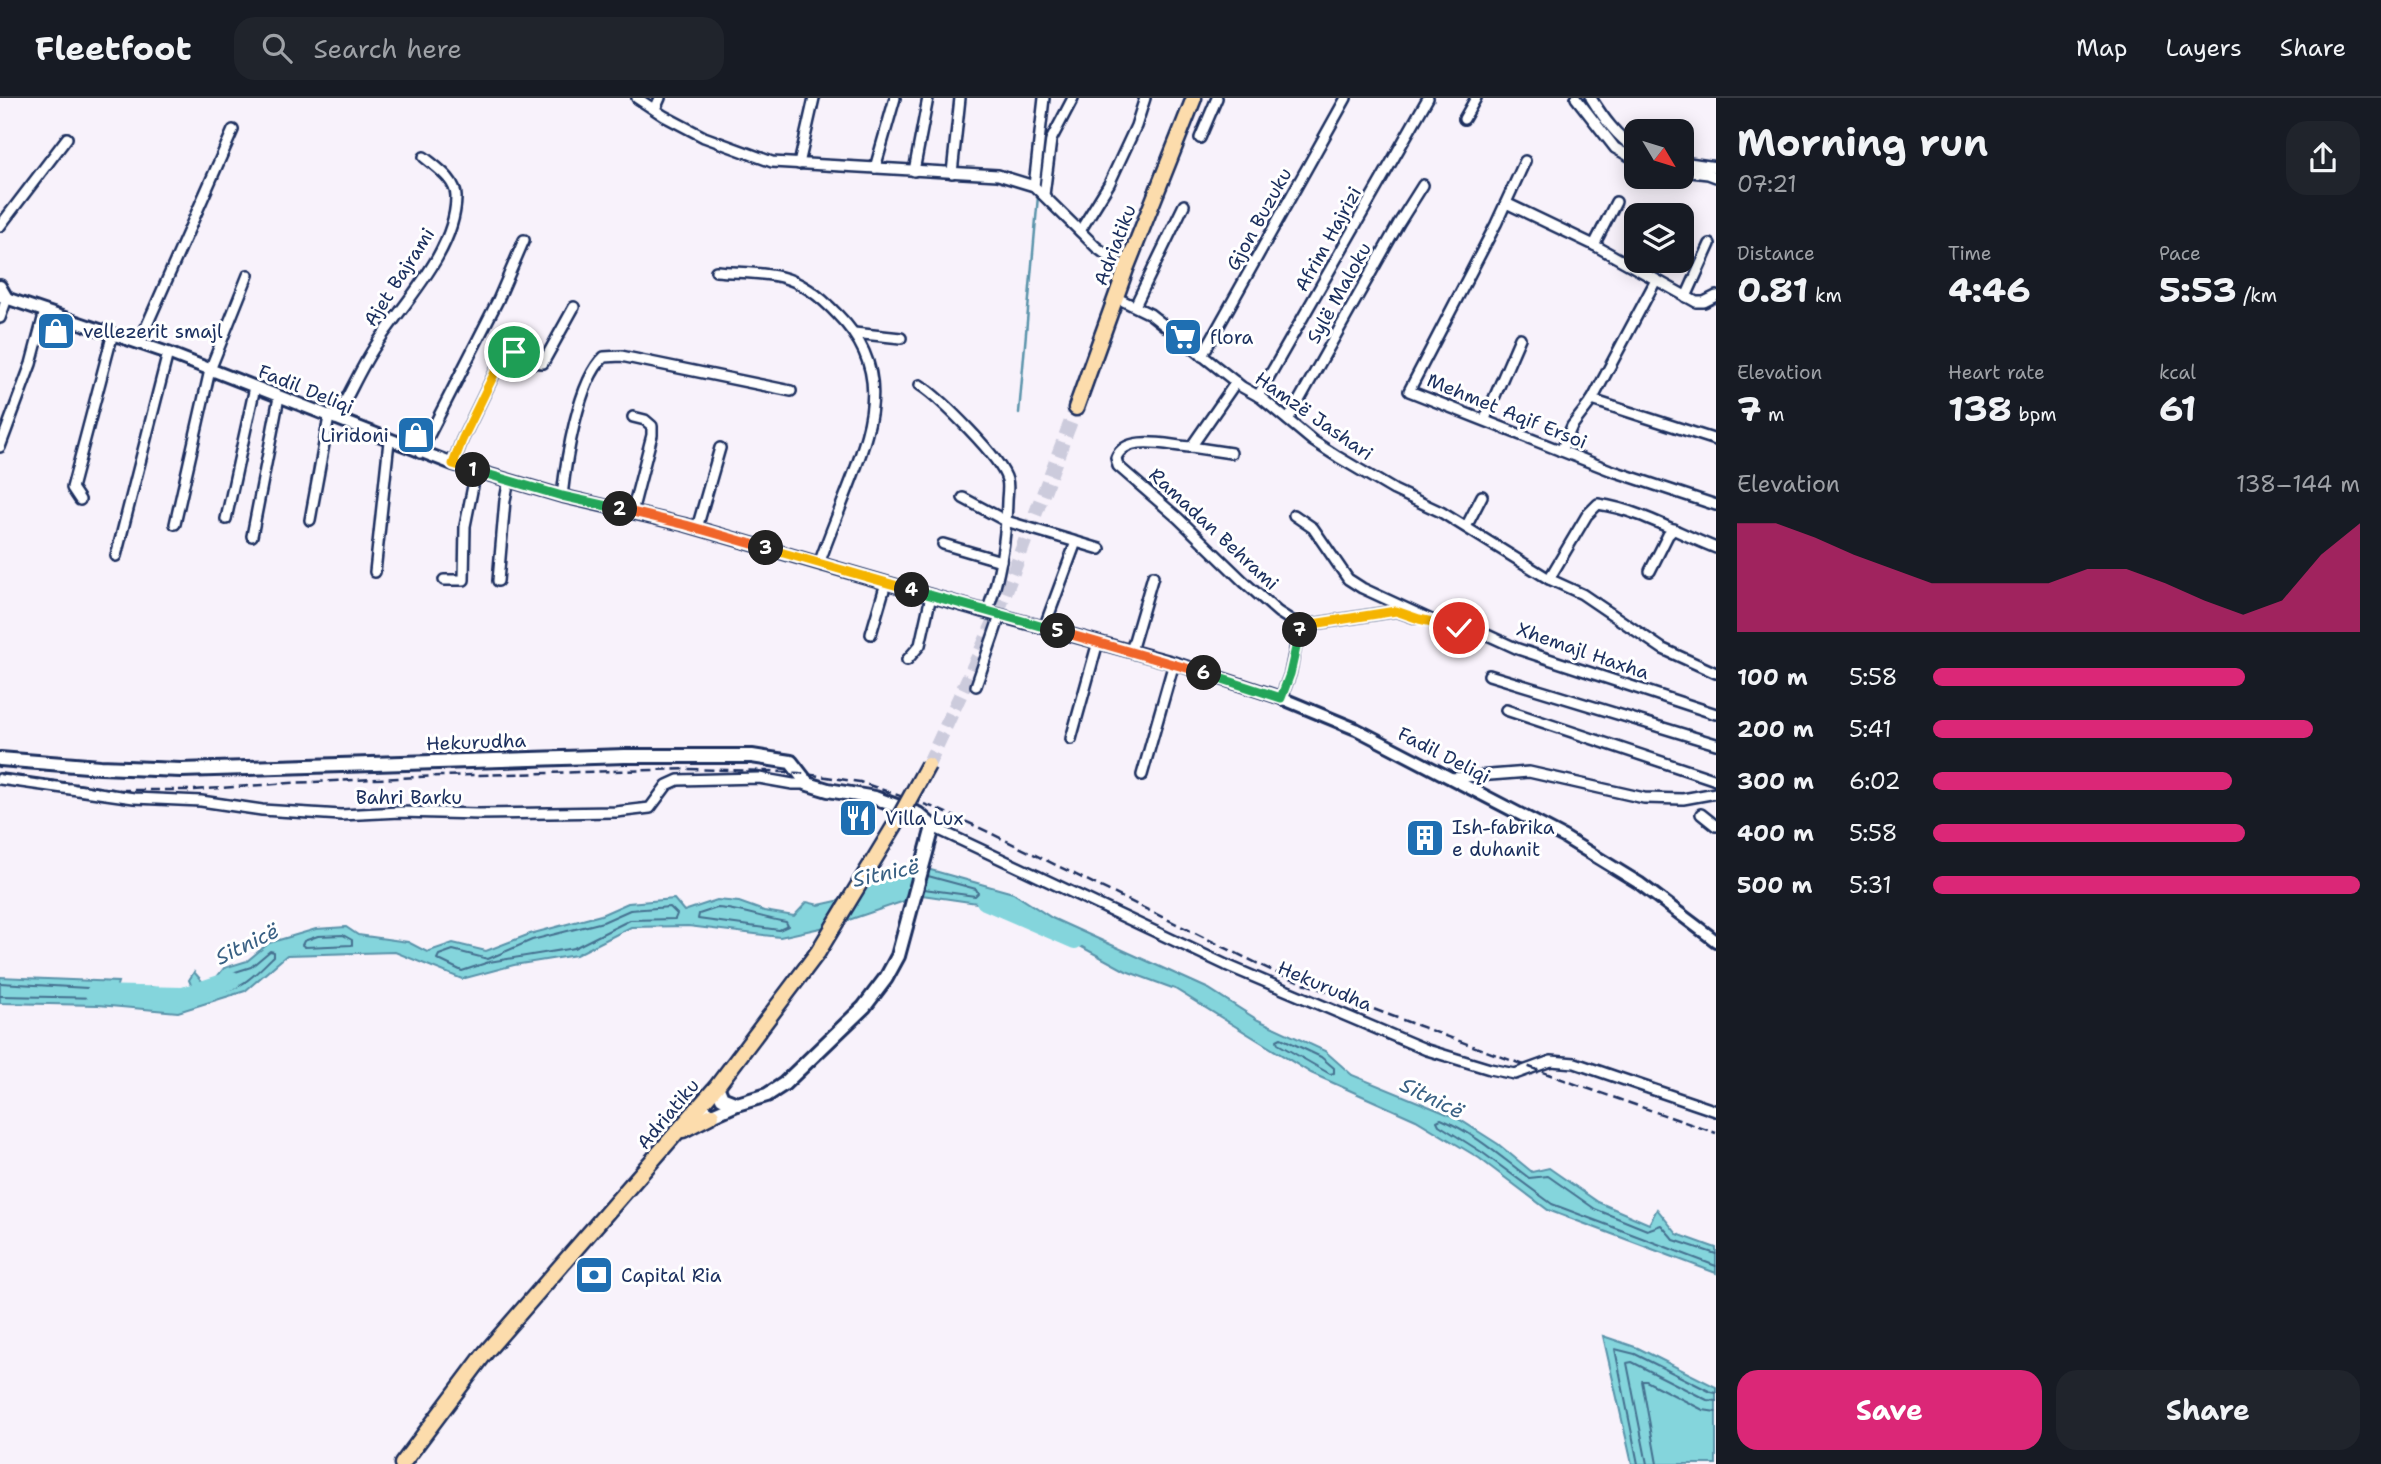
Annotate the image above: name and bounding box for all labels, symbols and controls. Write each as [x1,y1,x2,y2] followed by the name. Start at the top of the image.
[234,17,724,80] search box
[35,26,192,71] text: Fleetfoot
[258,29,296,67] icon: search
[314,31,462,66] text: Search here
[2076,32,2127,64] text: Map
[2165,32,2242,64] text: Layers
[2280,32,2346,64] text: Share
[1737,117,1988,168] text: Morning run
[1624,119,1694,189] north arrow
[1624,119,1694,273] map controls
[2286,121,2360,195] button: share
[1220,163,1298,275] street label: Gjon Buzuku
[1737,169,1797,199] text: 07:21
[1289,182,1367,296] street label: Afrim Hajrizi
[1088,201,1142,289] street label: Adriatiku
[1624,203,1694,273] button: layers
[358,223,440,331] street label: Ajet Bajrami
[1301,238,1377,348] street label: Sylë Maloku
[1737,241,1815,266] text: Distance
[1948,241,1992,266] text: Time
[2159,241,2201,266] text: Pace
[1737,266,1808,313] text: 0.81
[1948,266,2031,313] text: 4:46
[2159,266,2237,313] text: 5:53
[1808,283,1842,308] text: km
[2237,283,2277,308] text: /km
[35,310,77,352] shop icon: vellezerit smajl
[1162,316,1204,358] supermarket icon: flora
[83,319,223,344] place label: vellezerit smajl
[484,322,544,382] pin
[1210,325,1253,350] place label: flora
[495,333,533,371] icon: arrive
[255,359,357,419] street label: Fadil Deliqi
[1737,360,1822,385] text: Elevation
[1948,360,2045,385] text: Heart rate
[2159,360,2196,385] text: kcal
[1250,366,1378,466] street label: Hamzë Jashari
[1423,367,1591,455] street label: Mehmet Aqif Ersoi
[1737,385,1762,432] text: 7
[1948,385,2012,432] text: 138
[2159,385,2197,432] text: 61
[1762,402,1784,427] text: m
[2012,402,2057,427] text: bpm
[395,414,437,456] shop icon: Liridoni
[320,423,389,448] place label: Liridoni
[456,452,490,488] pin: 1
[468,457,477,482] text: 1
[1144,462,1284,596] street label: Ramadan Behrami
[1737,469,1840,499] text: Elevation
[2236,469,2360,499] text: 138–144 m
[602,492,638,526] pin: 2
[613,496,626,521] text: 2
[748,531,784,566] pin: 3
[759,535,772,560] text: 3
[894,573,930,608] pin: 4
[905,577,918,602] text: 4
[1429,598,1489,658] pin
[1440,609,1478,647] icon: check
[1282,612,1318,648] pin: 7
[1040,614,1076,648] pin: 5
[1293,617,1306,642] text: 7
[1513,617,1653,685] street label: Xhemajl Haxha
[1052,618,1063,643] text: 5
[1186,656,1222,690] pin: 6
[1197,660,1210,685] text: 6
[1737,662,1808,692] text: 100 m
[1849,662,1898,692] text: 5:58
[1737,714,1814,744] text: 200 m
[1849,714,1892,744] text: 5:41
[1393,721,1495,789] street label: Fadil Deliqi
[425,728,527,756] street label: Hekurudha
[1737,766,1814,796] text: 300 m
[1849,766,1901,796] text: 6:02
[356,785,462,810] street label: Bahri Barku
[837,797,879,839] restaurant icon: Villa Lux
[885,806,963,831] place label: Villa Lux
[1452,815,1555,862] place label: Ish-fabrika e duhanit
[1404,817,1446,859] building icon: Ish-fabrika e duhanit
[1737,818,1814,848] text: 400 m
[1849,818,1898,848] text: 5:58
[850,852,923,894] water label: Sitnicë
[1737,870,1812,900] text: 500 m
[1849,870,1892,900] text: 5:31
[210,916,285,971] water label: Sitnicë
[1274,955,1376,1017] street label: Hekurudha
[1395,1071,1470,1126] water label: Sitnicë
[631,1073,705,1155] street label: Adriatiku
[573,1254,615,1296] bank icon: Capital Ria
[621,1263,722,1288] place label: Capital Ria
[1737,1370,2042,1450] button: Save
[2056,1370,2360,1450] button: Share

